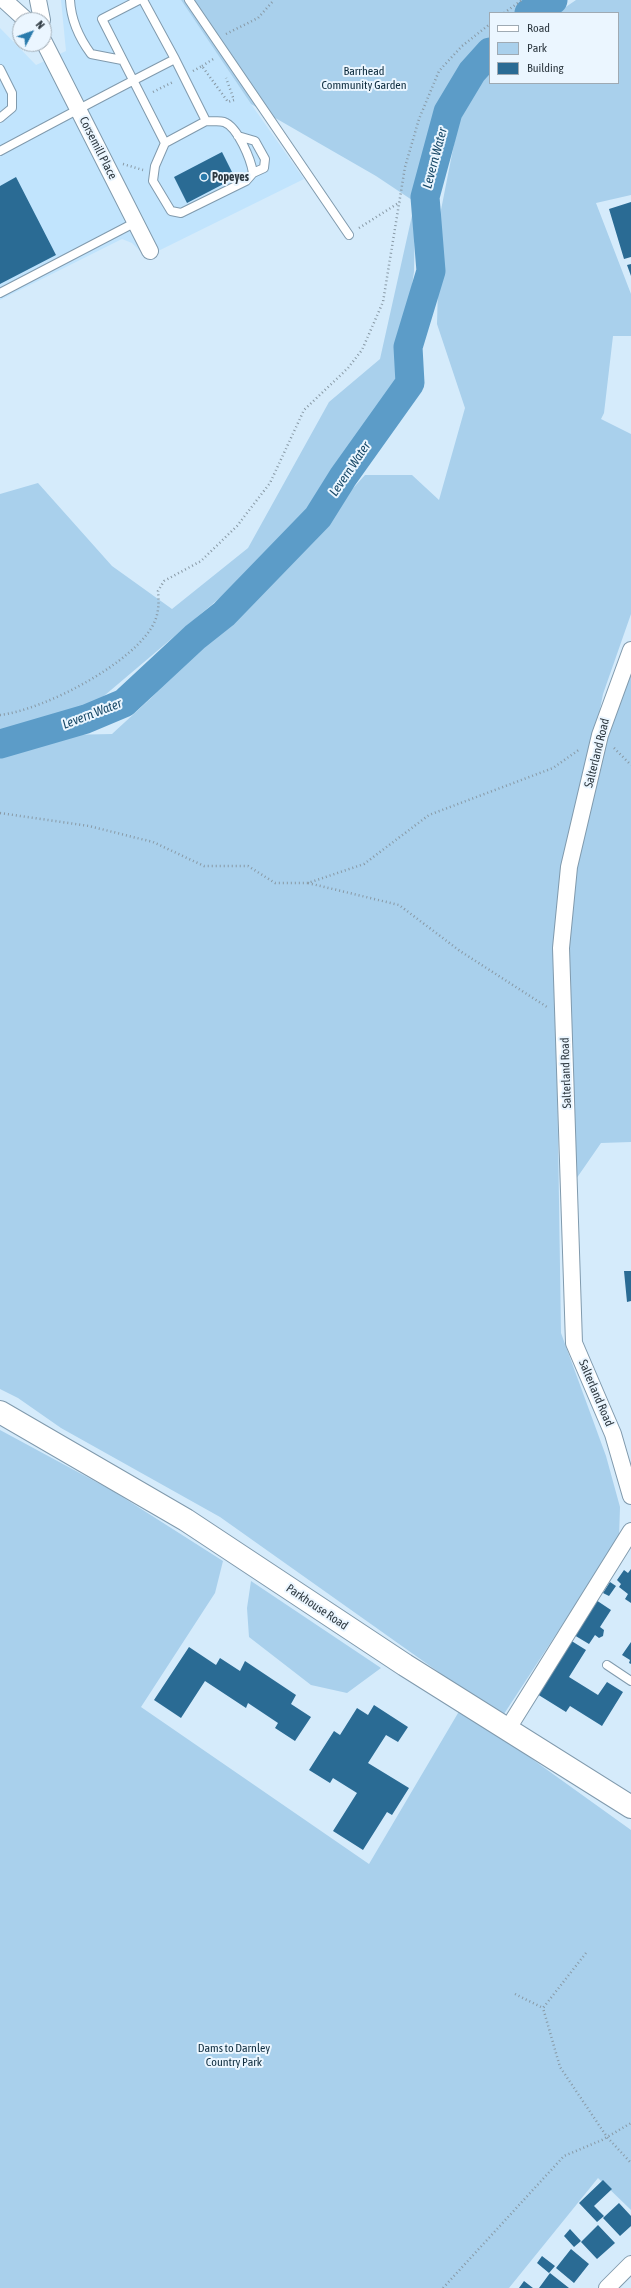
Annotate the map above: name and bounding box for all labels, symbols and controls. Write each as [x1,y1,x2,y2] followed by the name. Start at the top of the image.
[12,12,52,52] north arrow
[489,12,619,84] legend
[34,18,47,31] text: N
[527,21,550,35] text: Road
[527,41,547,55] text: Park
[527,61,564,75] text: Building
[321,64,407,92] park label: Barrhead Community Garden
[76,114,120,182] street label: Corsemill Place
[419,126,451,190] water label: Levern Water
[212,170,249,184] place label: Popeyes
[199,172,209,182] marker: Popeyes
[326,439,374,499] water label: Levern Water
[60,696,124,732] water label: Levern Water
[581,717,613,789] street label: Salterland Road
[558,1037,574,1109] street label: Salterland Road
[576,1358,616,1428] street label: Salterland Road
[283,1581,351,1633] street label: Parkhouse Road
[198,2041,270,2069] park label: Dams to Darnley Country Park

